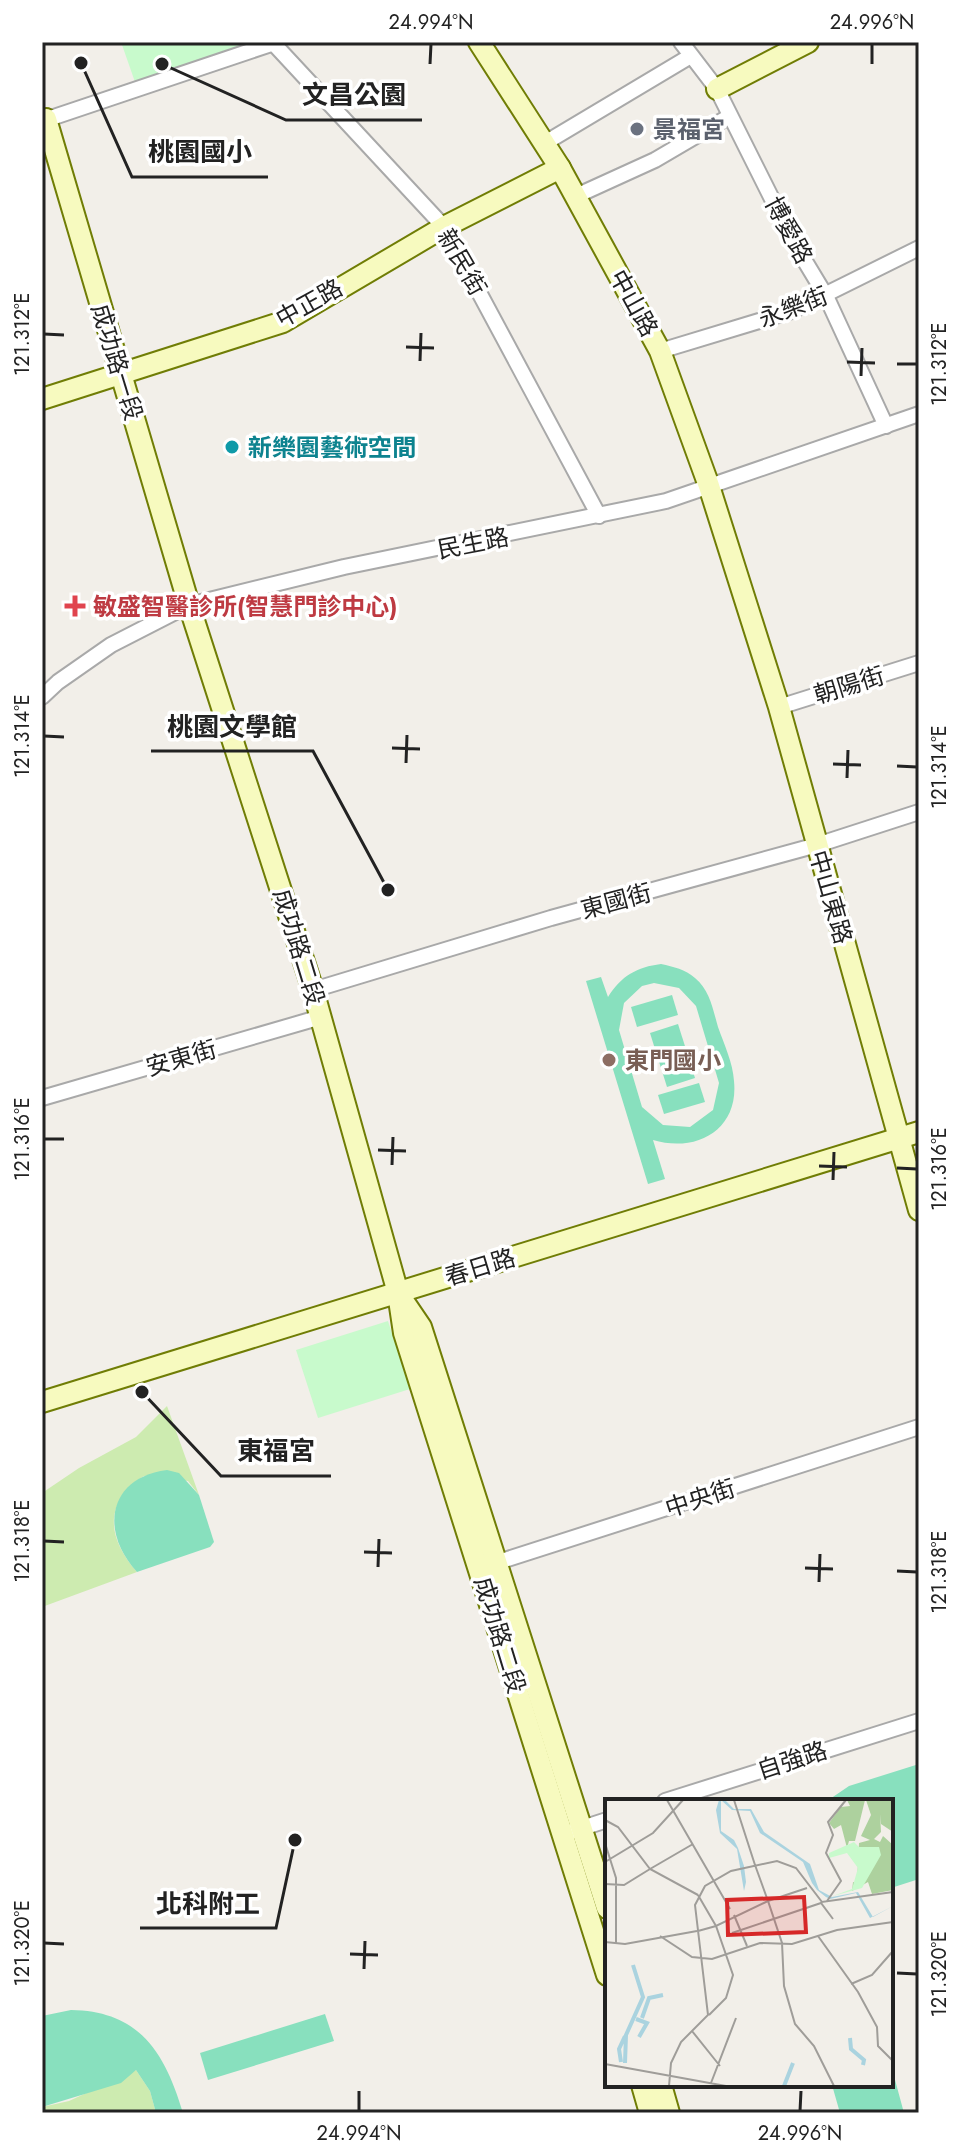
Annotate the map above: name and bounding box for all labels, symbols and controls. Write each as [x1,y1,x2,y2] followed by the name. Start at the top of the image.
[389,8,473,37] text: 24.994°N
[830,8,914,37] text: 24.996°N
[286,70,422,120] callout: 文昌公園
[302,76,406,114] text: 文昌公園
[653,112,725,147] place label: 景福宮
[628,120,646,138] marker: 景福宮
[132,127,268,177] callout: 桃園國小
[148,133,252,171] text: 桃園國小
[757,190,821,270] street label: 博愛路
[429,222,495,302] street label: 新民街
[601,263,667,343] street label: 中山路
[269,270,349,336] street label: 中正路
[753,278,833,336] street label: 永樂街
[8,292,37,376] text: 121.312°E
[83,300,151,424] street label: 成功路一段
[925,322,954,406] text: 121.312°E
[248,430,416,465] place label: 新樂園藝術空間
[223,438,241,456] marker: 新樂園藝術空間
[434,519,512,567] street label: 民生路
[93,589,397,624] place label: 敏盛智醫診所(智慧門診中心)
[64,595,86,617] marker: 敏盛智醫診所(智慧門診中心)
[809,658,889,712] street label: 朝陽街
[8,694,37,778] text: 121.314°E
[151,701,313,751] callout: 桃園文學館
[167,708,297,746] text: 桃園文學館
[925,725,954,809] text: 121.314°E
[801,846,861,948] street label: 中山東路
[577,875,655,927] street label: 東國街
[265,885,333,1009] street label: 成功路二段
[142,1031,220,1085] street label: 安東街
[625,1043,721,1078] place label: 東門國小
[600,1051,618,1069] marker: 東門國小
[8,1097,37,1181] text: 121.316°E
[925,1127,954,1211] text: 121.316°E
[440,1240,520,1294] street label: 春日路
[221,1426,331,1476] callout: 東福宮
[237,1432,315,1470] text: 東福宮
[660,1470,740,1526] street label: 中央街
[8,1500,37,1582] text: 121.318°E
[925,1531,954,1613] text: 121.318°E
[466,1573,534,1697] street label: 成功路二段
[752,1732,832,1788] street label: 自強路
[605,1799,893,2087] inset map
[140,1878,276,1928] callout: 北科附工
[156,1885,260,1923] text: 北科附工
[8,1900,37,1986] text: 121.320°E
[925,1931,954,2017] text: 121.320°E
[317,2119,401,2148] text: 24.994°N
[758,2119,842,2148] text: 24.996°N

